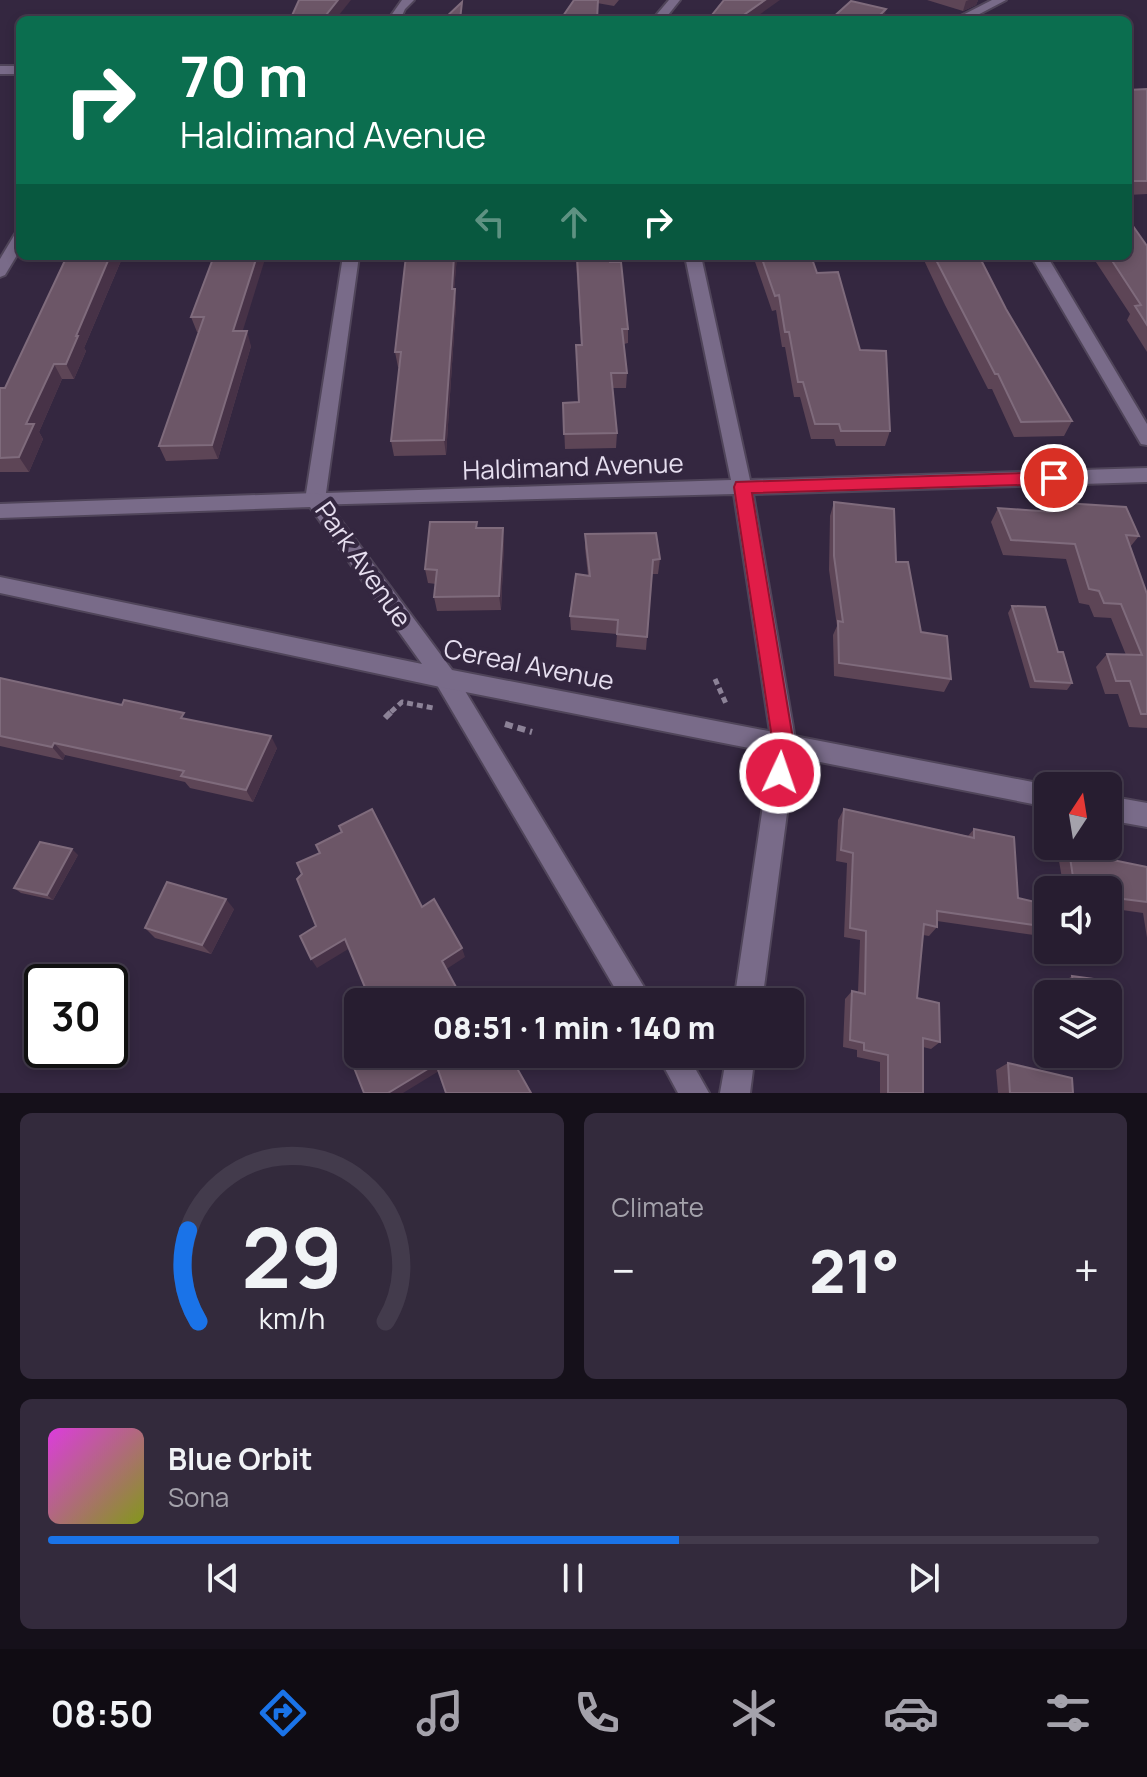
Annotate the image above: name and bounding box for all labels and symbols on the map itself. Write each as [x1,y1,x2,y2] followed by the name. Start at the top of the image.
[462,444,684,488] street label: Haldimand Avenue
[1020,444,1088,512] pin
[307,494,421,634] street label: Park Avenue
[441,630,617,698] street label: Cereal Avenue
[738,731,822,815] position arrow
[1034,772,1122,860] north arrow
[24,964,128,1068] speed limit sign: 30

